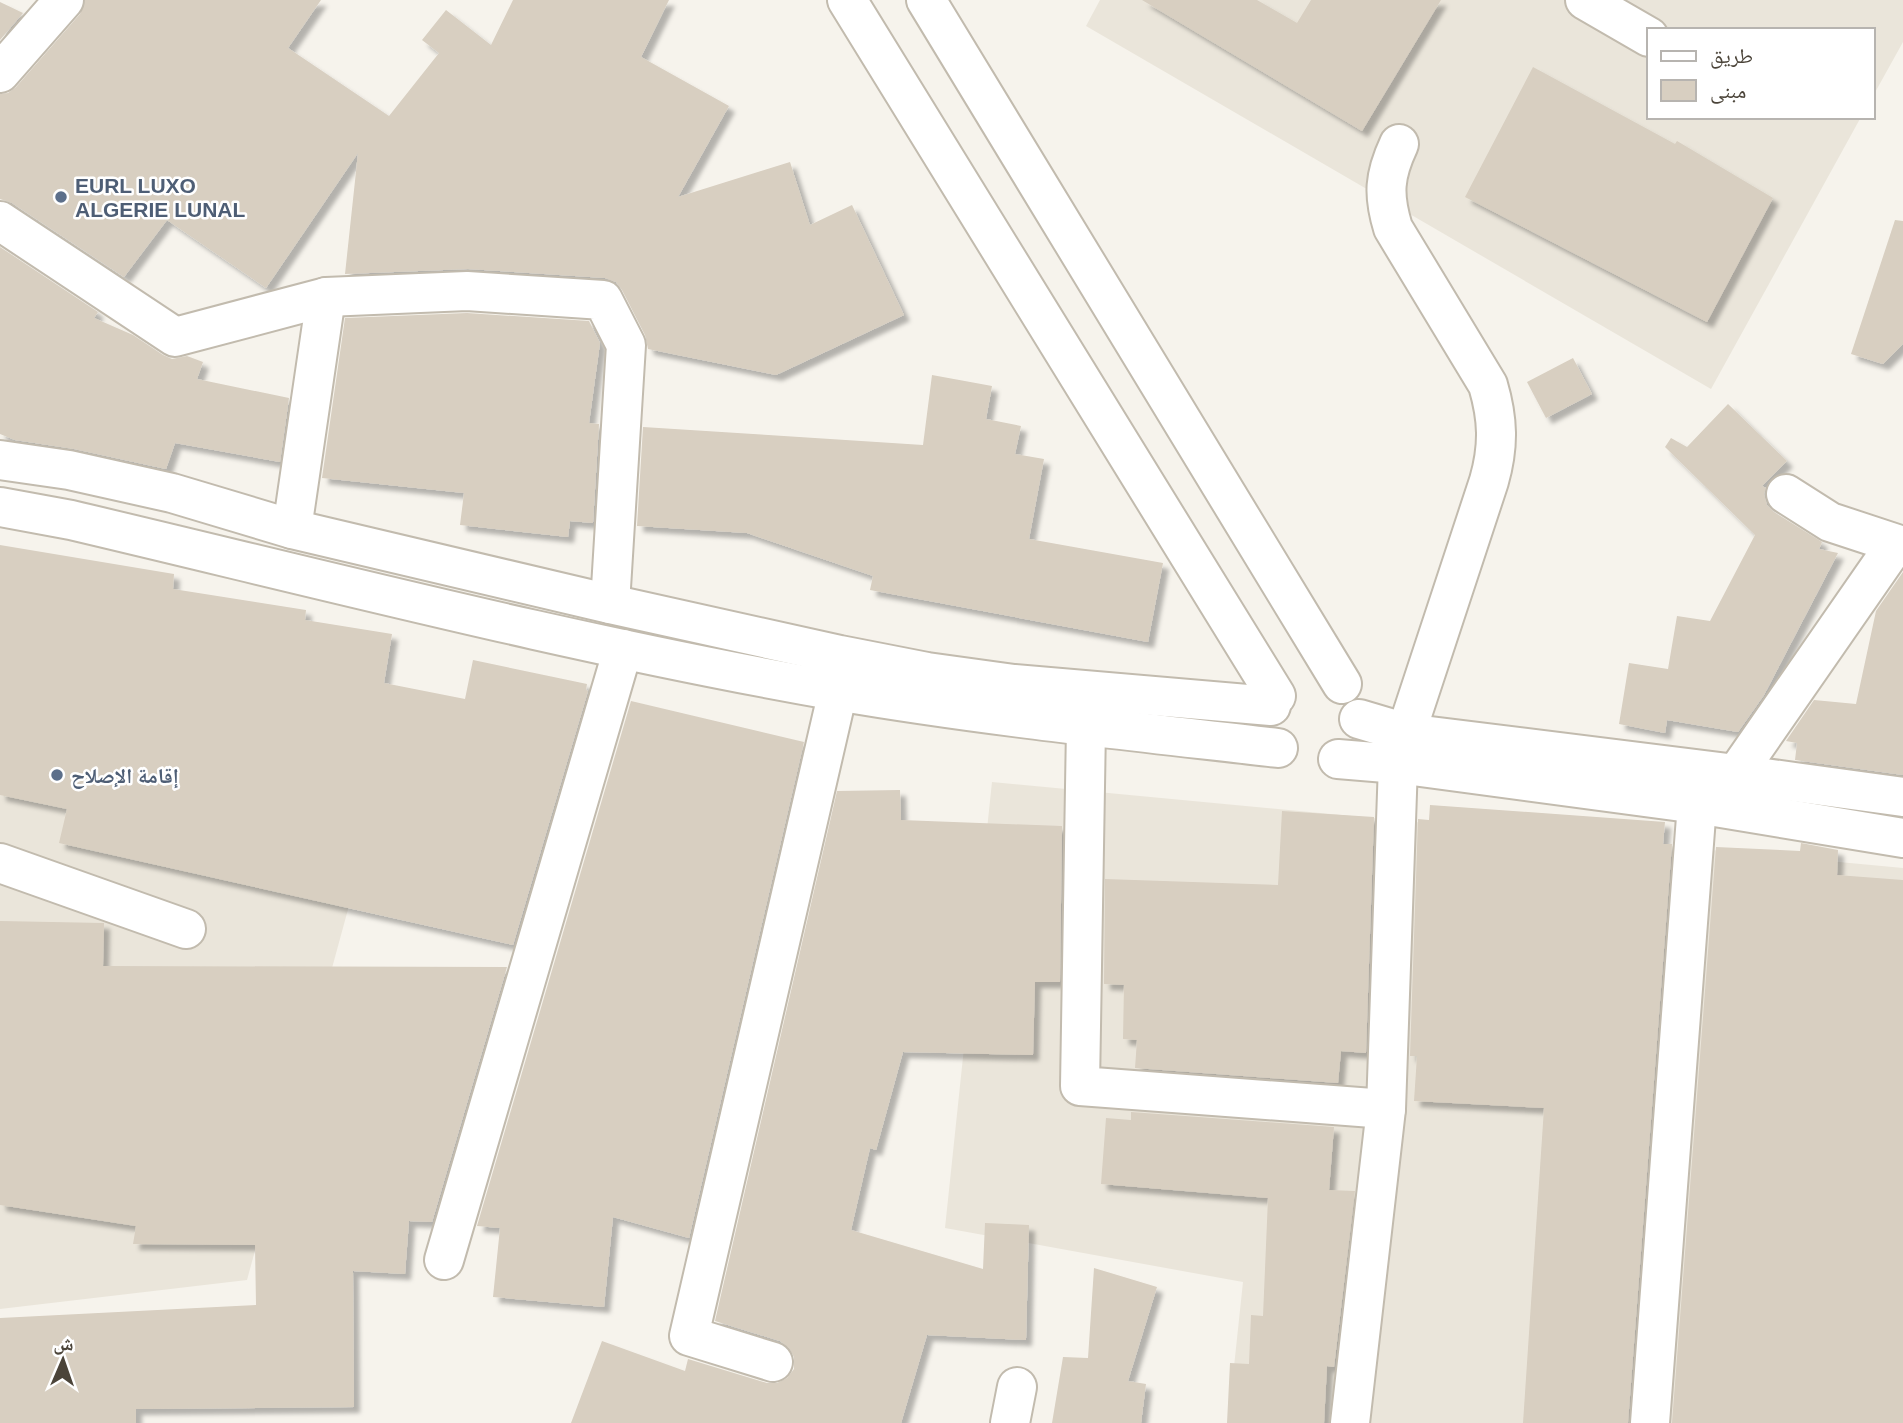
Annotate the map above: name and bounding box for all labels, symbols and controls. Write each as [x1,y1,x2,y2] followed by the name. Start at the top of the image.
[1647,28,1875,119] legend
[1710,44,1753,69] text: طريق
[1710,79,1746,104] text: مبنى
[75,174,246,221] place label: EURL LUXO ALGERIE LUNAL
[53,189,69,205] marker: EURL LUXO ALGERIE LUNAL
[71,764,179,789] place label: إقامة الإصلاح
[49,767,65,783] marker: إقامة الإصلاح
[28,1325,98,1395] north arrow
[53,1333,74,1355] text: ش

